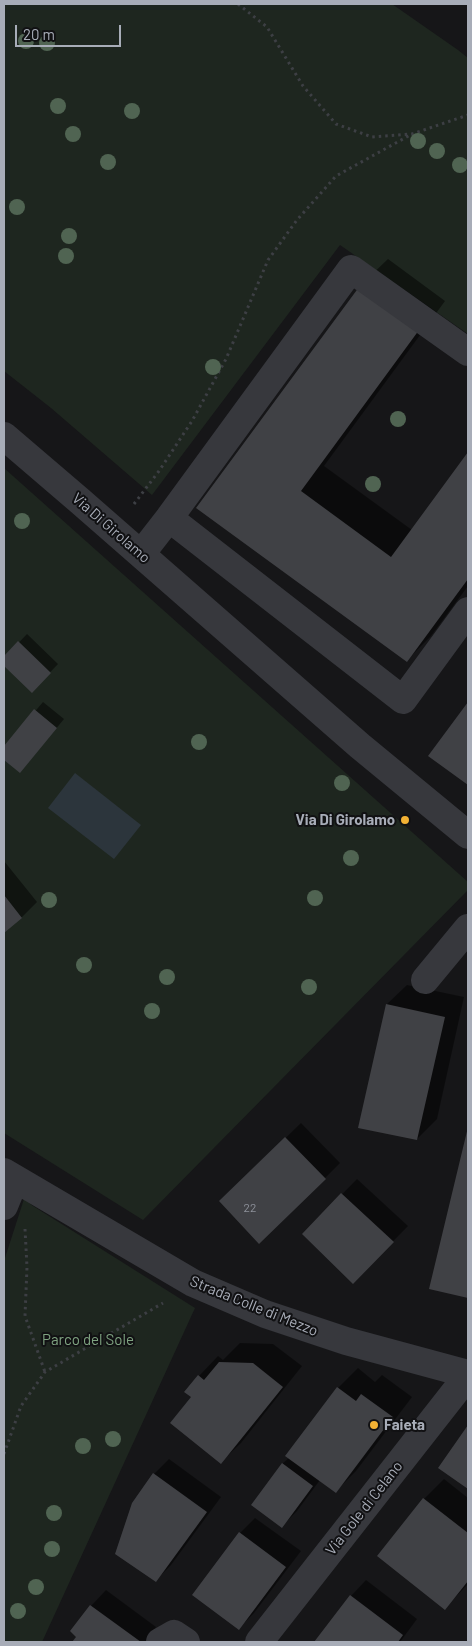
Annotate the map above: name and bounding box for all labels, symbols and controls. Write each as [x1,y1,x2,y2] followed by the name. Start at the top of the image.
[18,15,124,47] scale bar
[23,25,55,43] text: 20 m
[68,489,154,567] street label: Via Di Girolamo
[296,811,395,829] place label: Via Di Girolamo
[399,814,411,826] marker: Via Di Girolamo
[244,1201,256,1215] house number: 22
[187,1272,321,1340] street label: Strada Colle di Mezzo
[42,1331,134,1349] park label: Parco del Sole
[384,1416,425,1434] place label: Faieta
[368,1419,380,1431] marker: Faieta
[322,1457,406,1559] street label: Via Gole di Celano

